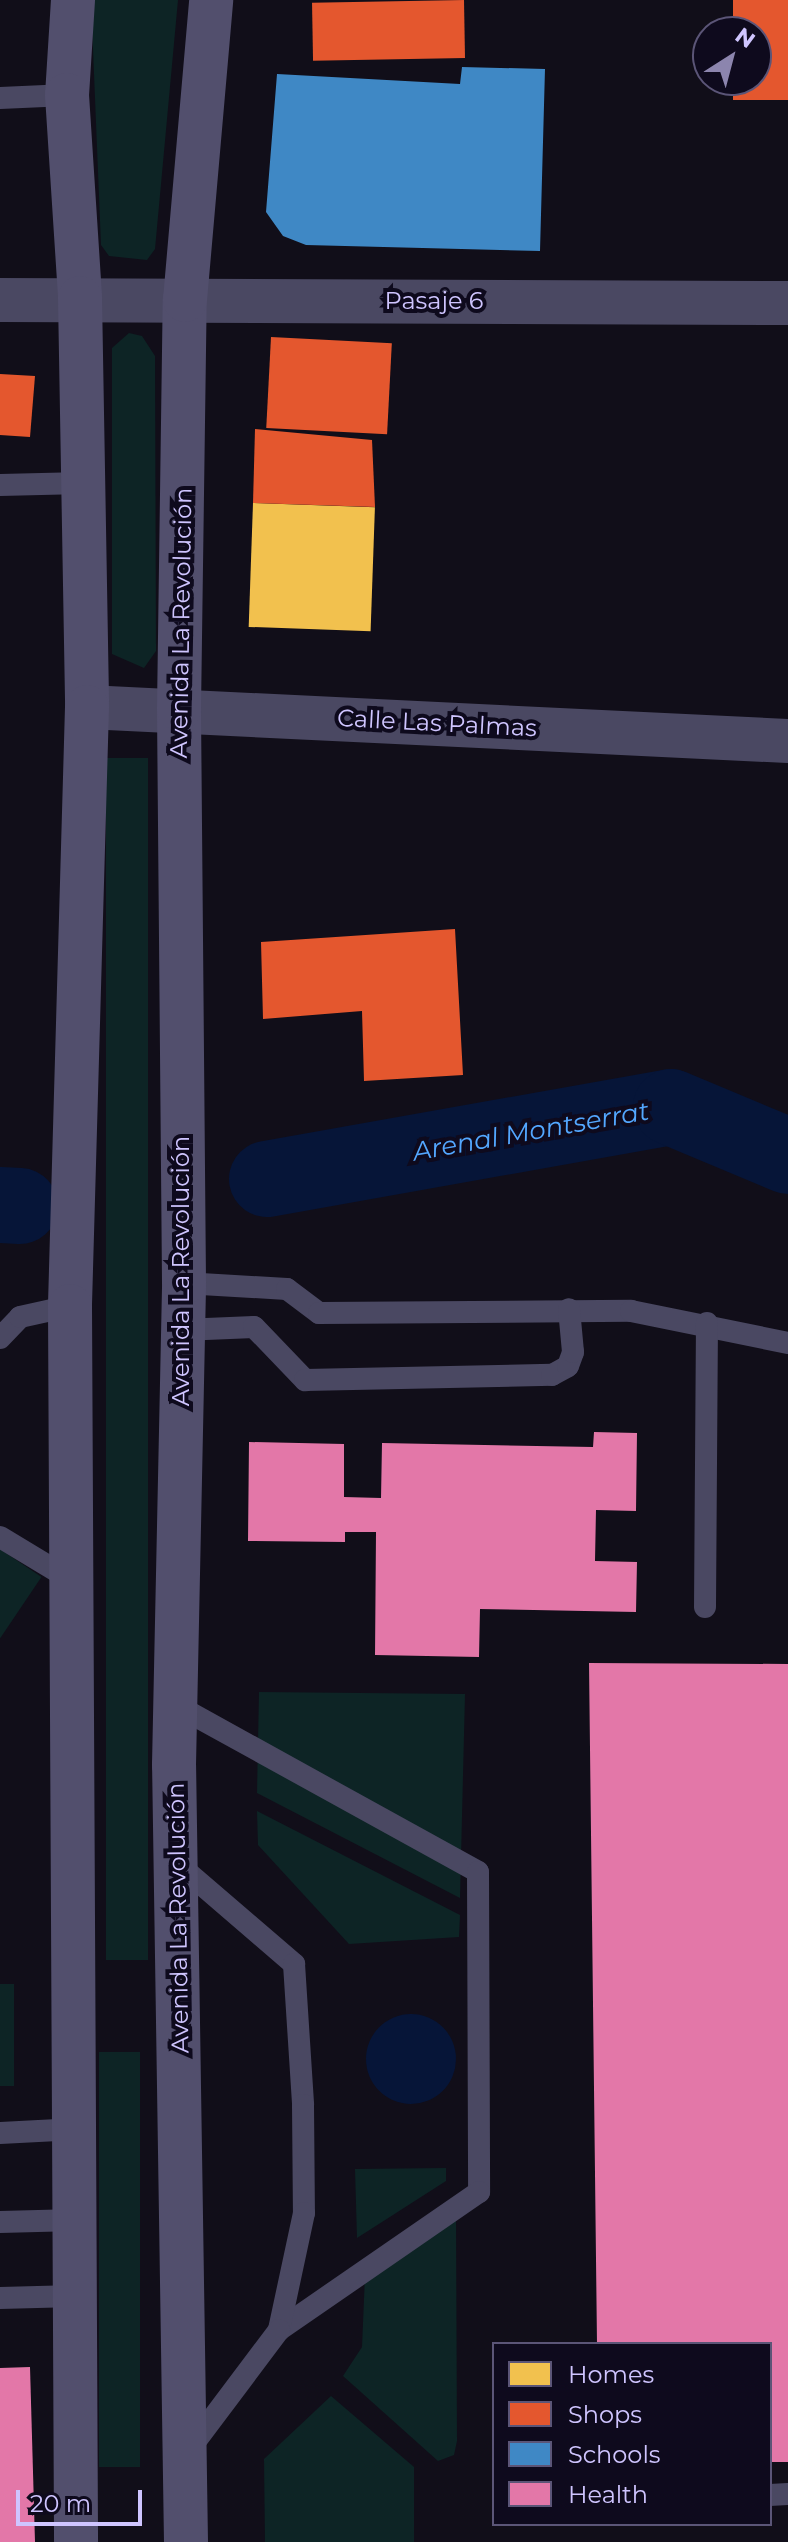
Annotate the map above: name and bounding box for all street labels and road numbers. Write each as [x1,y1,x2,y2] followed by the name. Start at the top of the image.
[385,287,483,315] street label: Pasaje 6
[164,487,198,759] street label: Avenida La Revolución
[336,703,538,743] street label: Calle Las Palmas
[167,1136,195,1406] street label: Avenida La Revolución
[161,1782,195,2054] street label: Avenida La Revolución

